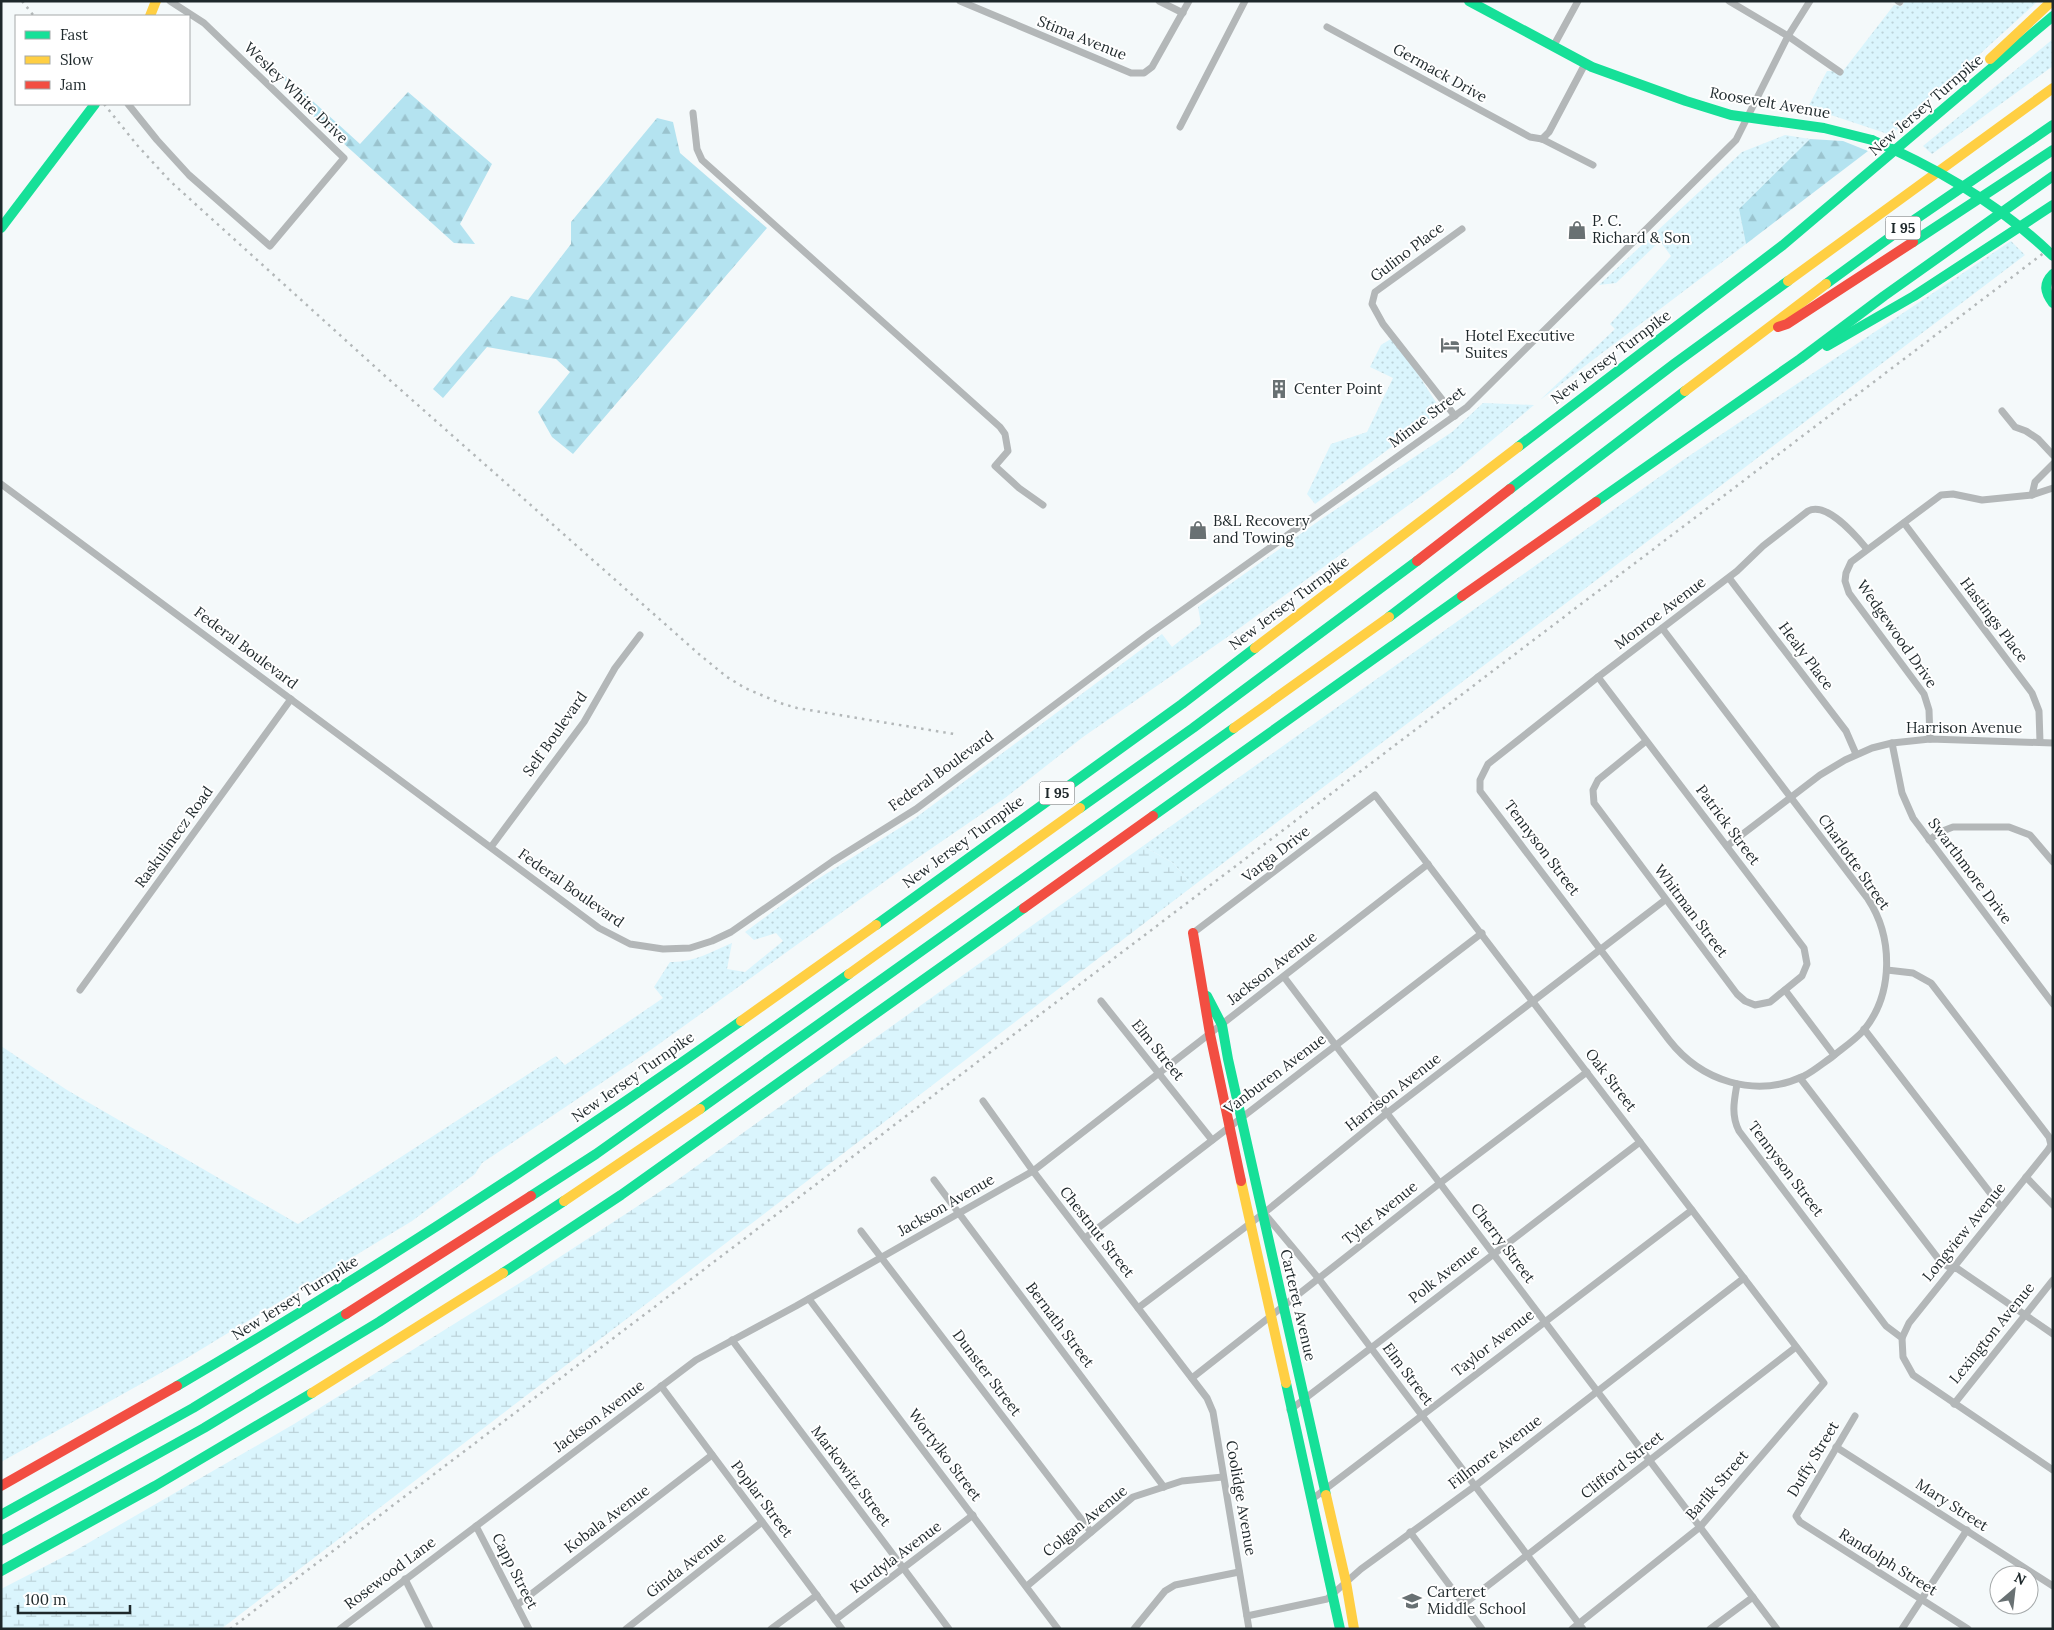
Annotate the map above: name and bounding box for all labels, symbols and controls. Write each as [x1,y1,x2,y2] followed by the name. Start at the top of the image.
[1035,11,1130,64] street label: Stima Avenue
[15,15,190,105] legend
[60,25,88,44] text: Fast
[240,38,352,147] street label: Wesley White Drive
[1390,39,1491,106] street label: Germack Drive
[60,50,93,69] text: Slow
[1865,50,1987,159] street label: New Jersey Turnpike
[59,75,87,94] text: Jam
[1708,83,1832,122] street label: Roosevelt Avenue
[1592,211,1690,247] place label: P. C. Richard & Son
[1886,217,1920,240] road number: I 95
[1366,218,1447,285] street label: Gulino Place
[1566,219,1588,241] shop icon: P. C. Richard & Son
[1547,305,1674,408] street label: New Jersey Turnpike
[1465,326,1575,362] place label: Hotel Executive Suites
[1439,334,1461,356] hotel icon: Hotel Executive Suites
[1268,378,1290,400] building icon: Center Point
[1294,379,1383,398] place label: Center Point
[1385,382,1469,451] street label: Minue Street
[1213,511,1310,547] place label: B&L Recovery and Towing
[1187,519,1209,541] shop icon: B&L Recovery and Towing
[1225,551,1352,654] street label: New Jersey Turnpike
[1610,572,1709,653] street label: Monroe Avenue
[1956,573,2033,666] street label: Hastings Place
[1853,576,1942,691] street label: Wedgewood Drive
[191,602,302,693] street label: Federal Boulevard
[1775,618,1838,693] street label: Healy Place
[518,688,591,780] street label: Self Boulevard
[1906,718,2022,737] street label: Harrison Avenue
[885,726,997,815] street label: Federal Boulevard
[1040,781,1074,804] road number: I 95
[1692,781,1765,869] street label: Patrick Street
[130,782,217,891] street label: Raskulinecz Road
[898,791,1027,892] street label: New Jersey Turnpike
[1500,796,1584,899] street label: Tennyson Street
[1814,810,1895,914] street label: Charlotte Street
[1924,814,2016,927] street label: Swarthmore Drive
[1237,821,1313,887] street label: Varga Drive
[515,844,628,931] street label: Federal Boulevard
[1650,861,1733,961] street label: Whitman Street
[1222,927,1320,1009] street label: Jackson Avenue
[1128,1015,1189,1084] street label: Elm Street
[568,1027,698,1126] street label: New Jersey Turnpike
[1219,1029,1329,1119] street label: Vanburen Avenue
[1581,1044,1641,1115] street label: Oak Street
[1341,1048,1444,1135] street label: Harrison Avenue
[1744,1117,1828,1220] street label: Tennyson Street
[893,1169,998,1241] street label: Jackson Avenue
[1338,1177,1421,1249] street label: Tyler Avenue
[1918,1178,2009,1285] street label: Longview Avenue
[1056,1182,1139,1281] street label: Chestnut Street
[1467,1199,1540,1287] street label: Cherry Street
[1404,1240,1483,1307] street label: Polk Avenue
[1276,1247,1321,1362] street label: Carteret Avenue
[228,1251,361,1344] street label: New Jersey Turnpike
[1022,1278,1099,1371] street label: Bernath Street
[1945,1278,2038,1387] street label: Lexington Avenue
[1448,1305,1538,1381] street label: Taylor Avenue
[949,1326,1026,1420] street label: Dunster Street
[1379,1339,1438,1409] street label: Elm Street
[549,1375,648,1457] street label: Jackson Avenue
[905,1405,986,1505] street label: Wortylko Street
[1444,1410,1545,1493] street label: Fillmore Avenue
[1783,1417,1843,1500] street label: Duffy Street
[807,1422,895,1530] street label: Markowitz Street
[1577,1426,1667,1503] street label: Clifford Street
[1222,1439,1261,1557] street label: Coolidge Avenue
[1681,1446,1752,1523] street label: Barlik Street
[727,1456,798,1541] street label: Poplar Street
[1912,1474,1992,1535] street label: Mary Street
[560,1480,653,1557] street label: Kobala Avenue
[1039,1481,1131,1561] street label: Colgan Avenue
[847,1516,945,1597] street label: Kurdyla Avenue
[1836,1524,1941,1600] street label: Randolph Street
[642,1527,729,1602] street label: Ginda Avenue
[488,1530,543,1612] street label: Capp Street
[340,1532,439,1613] street label: Rosewood Lane
[1989,1565,2039,1615] north arrow
[2011,1568,2029,1589] text: N
[18,1582,130,1614] scale bar
[1427,1582,1526,1618] place label: Carteret Middle School
[25,1590,66,1609] text: 100 m
[1401,1590,1423,1612] school or university icon: Carteret Middle School

